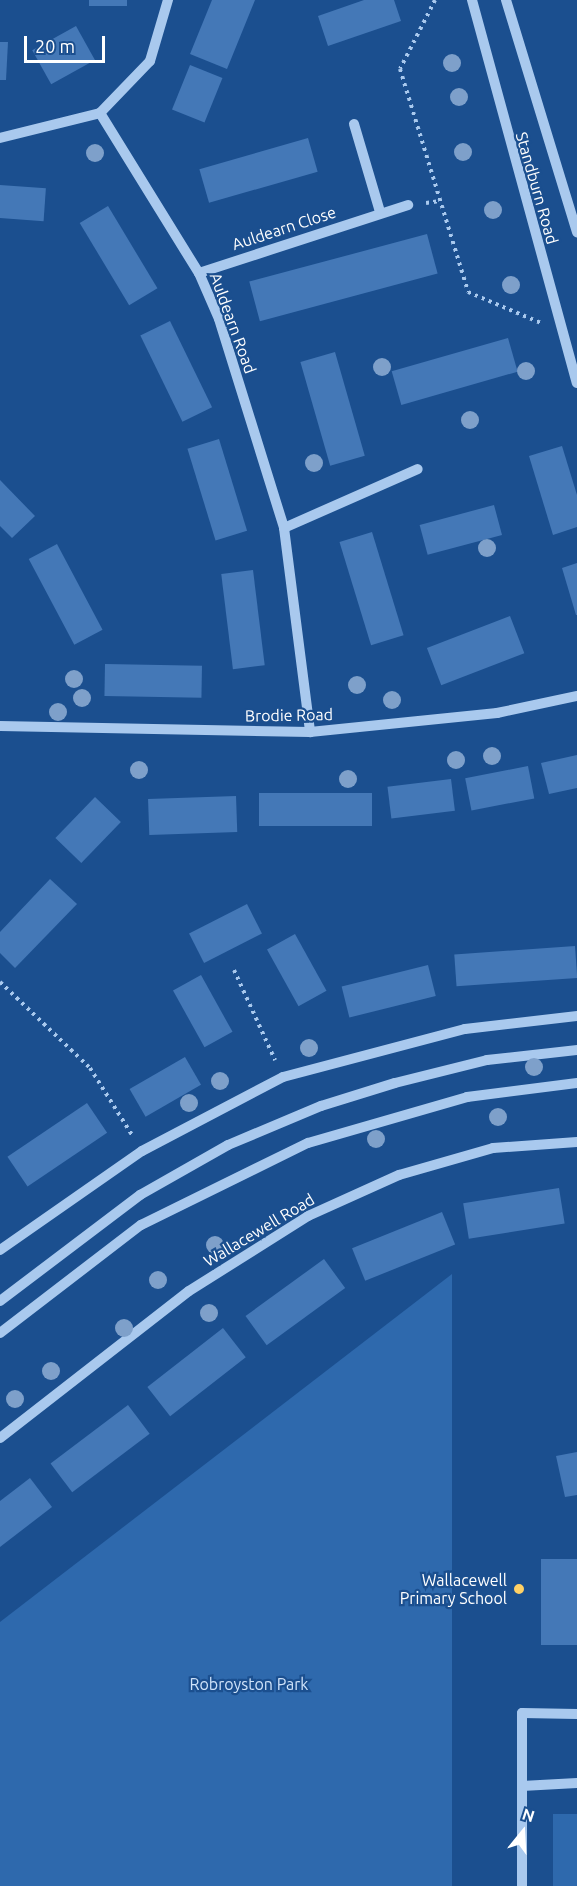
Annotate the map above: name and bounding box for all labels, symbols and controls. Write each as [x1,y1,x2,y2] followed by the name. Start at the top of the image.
[27,24,108,62] scale bar
[35,36,75,56] text: 20 m
[512,130,562,246] street label: Standburn Road
[230,202,338,254] street label: Auldearn Close
[206,270,260,376] street label: Auldearn Road
[245,705,333,725] street label: Brodie Road
[200,1189,318,1271] street label: Wallacewell Road
[400,1570,507,1608] place label: Wallacewell Primary School
[512,1582,526,1596] marker: Wallacewell Primary School
[190,1674,308,1694] park label: Robroyston Park
[493,1802,553,1862] north arrow
[520,1804,537,1825] text: N

